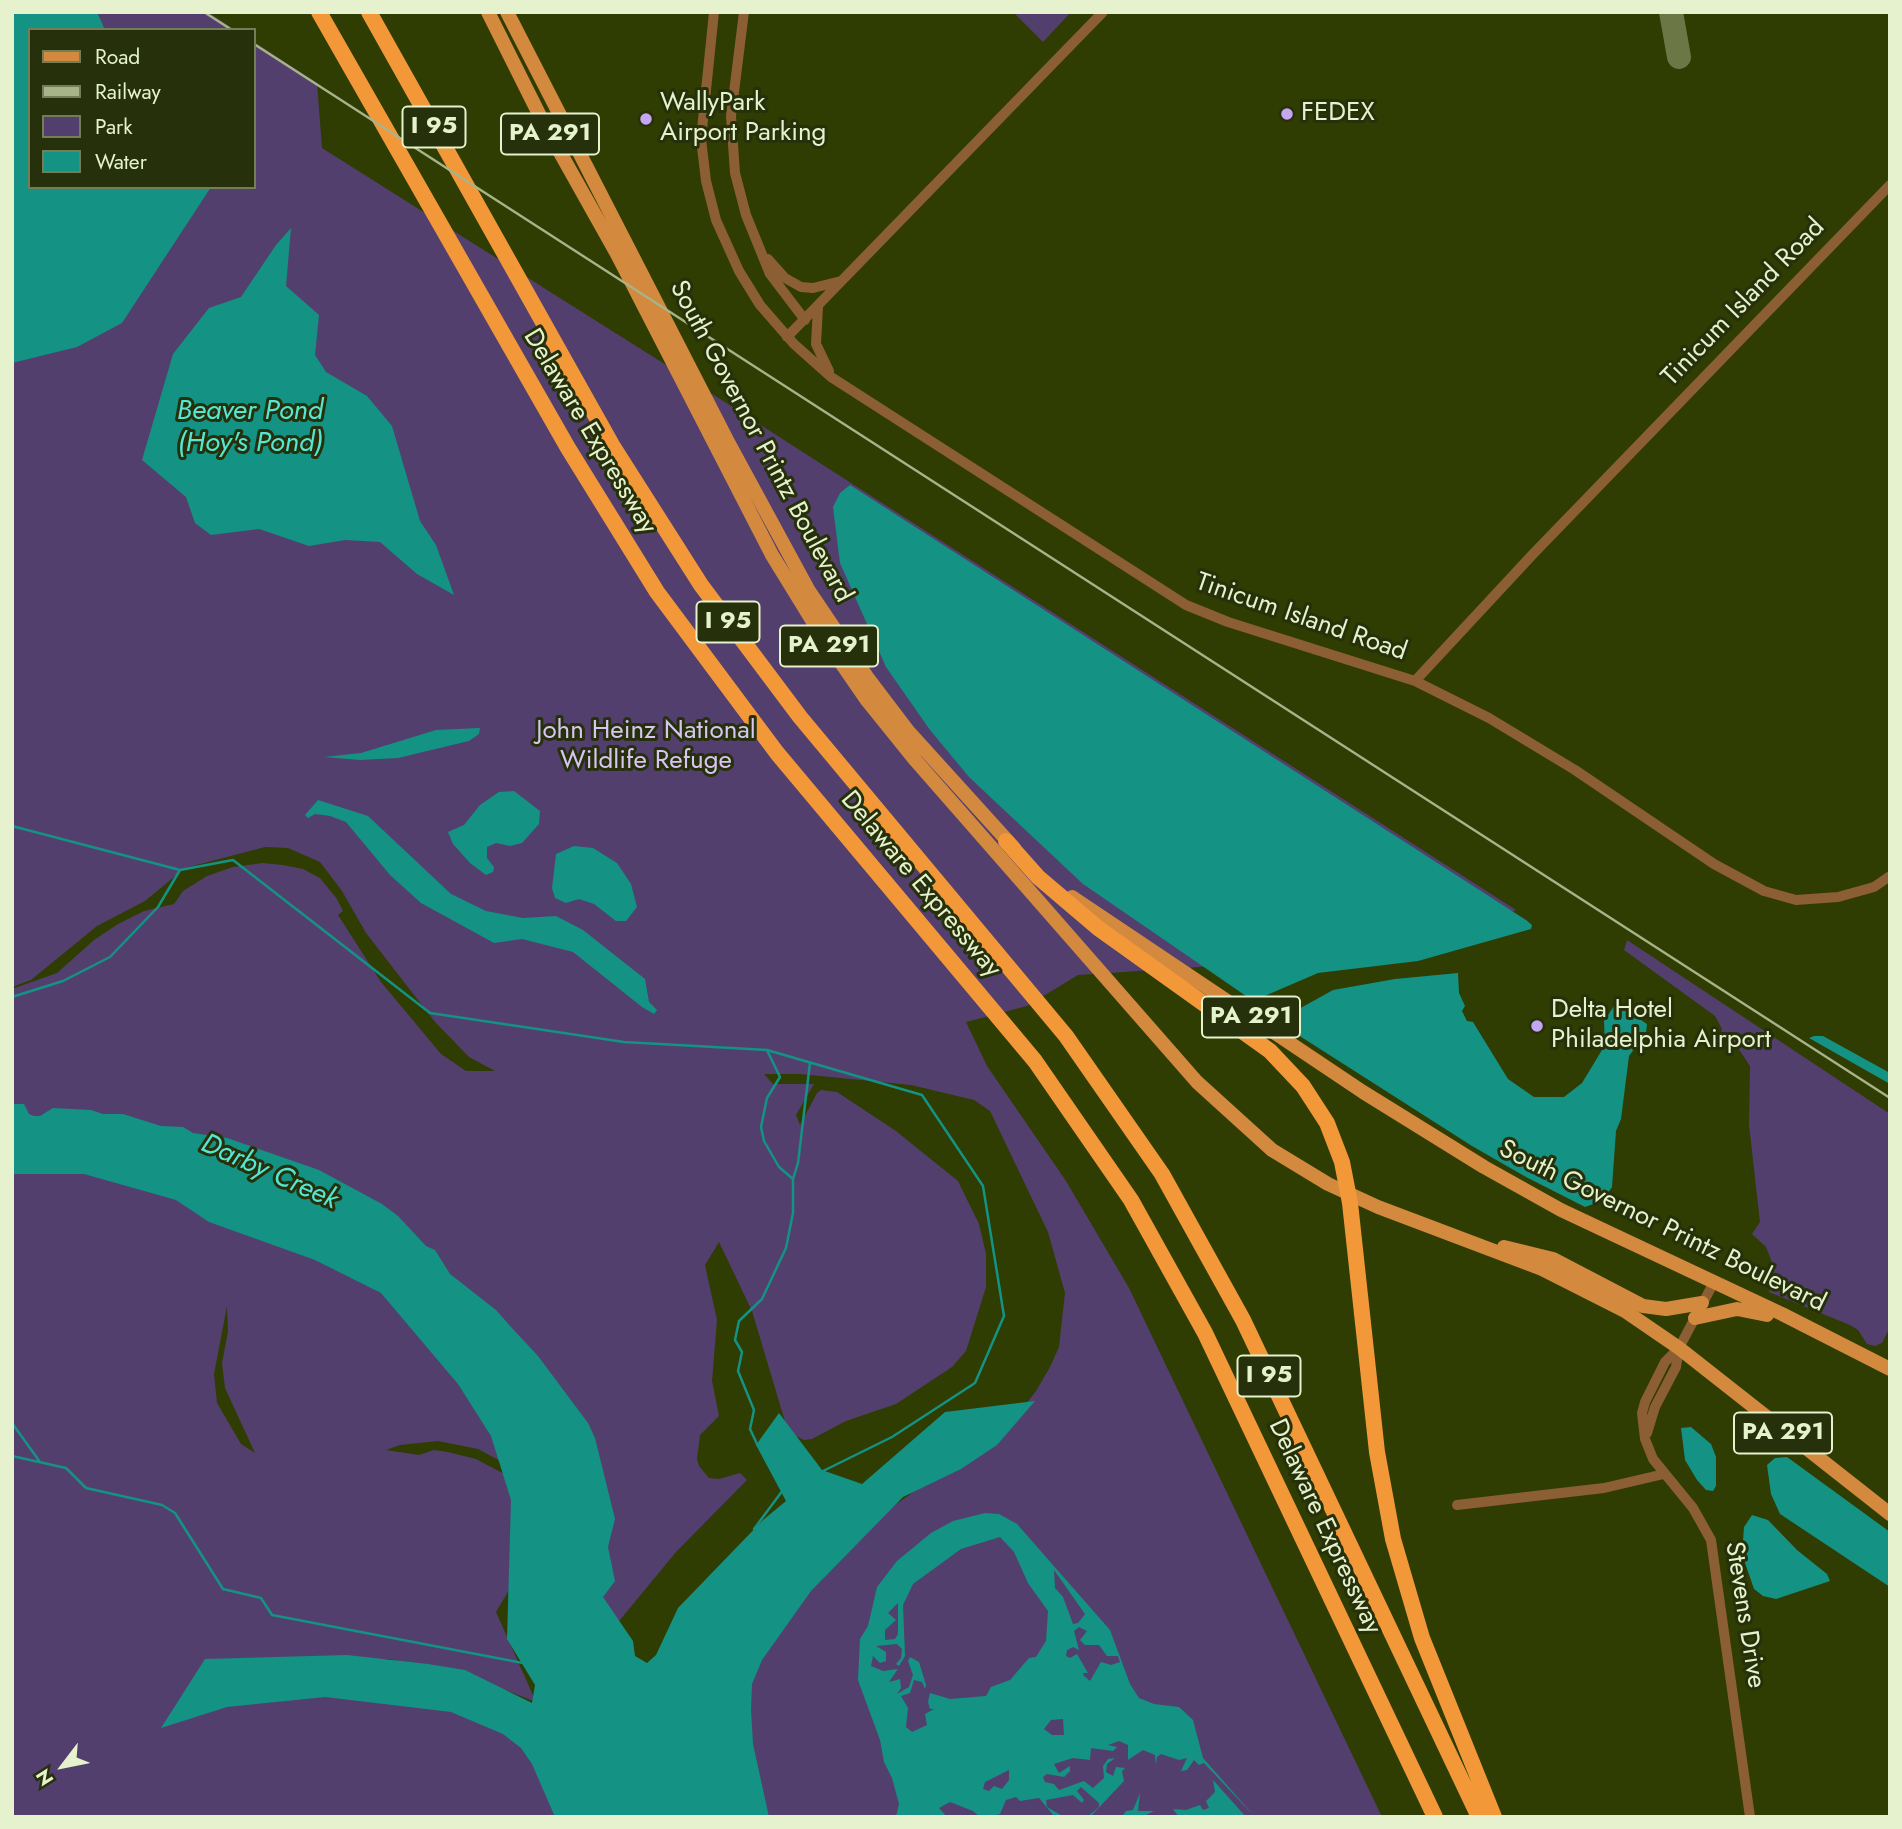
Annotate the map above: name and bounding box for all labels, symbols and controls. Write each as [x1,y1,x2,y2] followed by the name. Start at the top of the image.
[28,28,256,189] legend
[95,42,140,72] text: Road
[95,77,161,107] text: Railway
[660,88,826,150] place label: WallyPark Airport Parking
[1301,98,1375,130] place label: FEDEX
[402,106,466,148] road number: I 95
[1279,106,1295,122] marker: FEDEX
[638,111,654,127] marker: WallyPark Airport Parking
[95,112,132,142] text: Park
[501,114,599,154] road number: PA 291
[95,147,147,177] text: Water
[1656,213,1832,393] street label: Tinicum Island Road
[662,276,858,608] street label: South Governor Printz Boulevard
[515,324,663,540] street label: Delaware Expressway
[177,395,323,461] water label: Beaver Pond (Hoy's Pond)
[1191,567,1411,669] street label: Tinicum Island Road
[696,602,760,642] road number: I 95
[780,626,878,666] road number: PA 291
[536,716,756,778] park label: John Heinz National Wildlife Refuge
[833,785,1007,985] street label: Delaware Expressway
[1551,995,1771,1056] place label: Delta Hotel Philadelphia Airport
[1202,996,1300,1037] road number: PA 291
[1529,1018,1545,1034] marker: Delta Hotel Philadelphia Airport
[195,1128,343,1218] water label: Darby Creek
[1493,1134,1831,1320] street label: South Governor Printz Boulevard
[1238,1356,1300,1396] road number: I 95
[1734,1413,1832,1454] road number: PA 291
[1260,1415,1388,1639] street label: Delaware Expressway
[1717,1540,1771,1690] street label: Stevens Drive
[28,1731,98,1801] north arrow
[29,1764,60,1791] text: N

